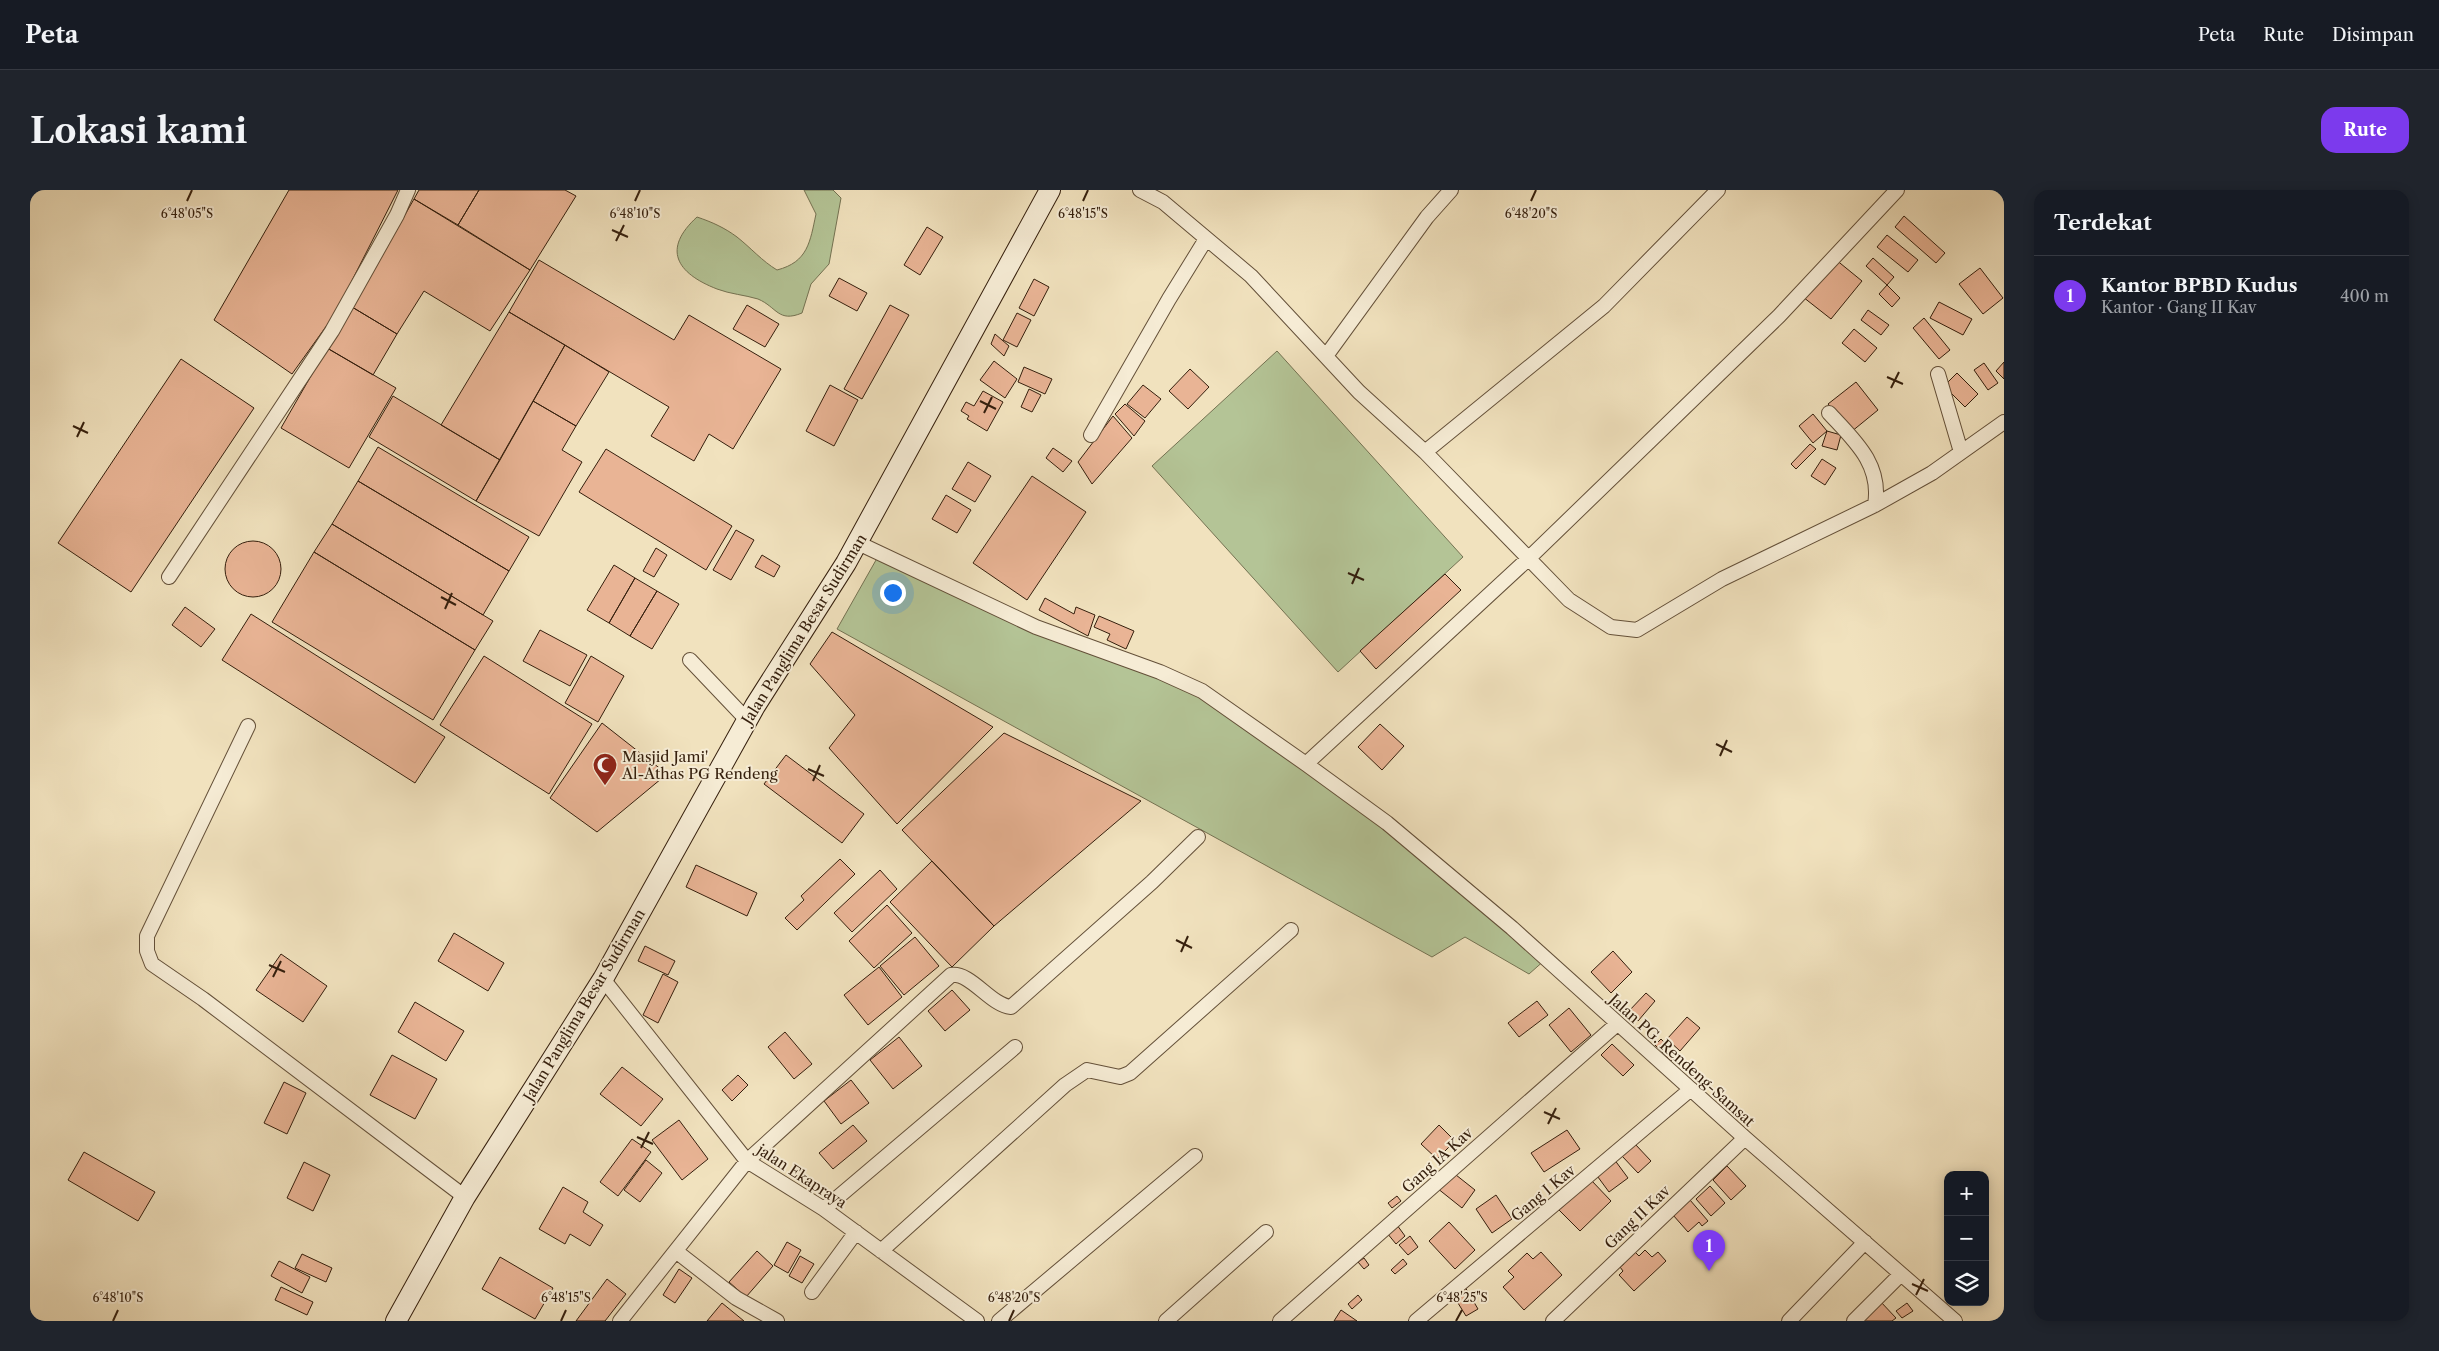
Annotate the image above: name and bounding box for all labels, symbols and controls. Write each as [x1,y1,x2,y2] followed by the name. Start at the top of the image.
[25,20,79,49] text: Peta
[2198,24,2235,46] text: Peta
[2263,24,2304,46] text: Rute
[2332,24,2414,46] text: Disimpan
[2321,107,2409,153] button: Rute
[30,109,247,152] text: Lokasi kami
[161,206,213,221] text: 6°48'05"S
[610,206,660,221] text: 6°48'10"S
[1058,206,1108,221] text: 6°48'15"S
[1505,206,1557,221] text: 6°48'20"S
[2054,210,2152,235] text: Terdekat
[2101,274,2298,297] text: Kantor BPBD Kudus
[2066,286,2074,306] text: 1
[2340,286,2389,306] text: 400 m
[2101,297,2256,317] text: Kantor · Gang II Kav
[736,530,871,730] street label: Jalan Panglima Besar Sudirman
[880,580,906,606] your location
[621,747,778,783] place label: Masjid Jami' Al-Athas PG Rendeng
[592,752,618,786] mosque icon: Masjid Jami' Al-Athas PG Rendeng
[518,905,649,1106] street label: Jalan Panglima Besar Sudirman
[1604,988,1759,1131] street label: Jalan PG. Rendeng-Samsat
[1398,1123,1477,1197] street label: Gang IA Kav
[751,1138,851,1212] street label: jalan Ekapraya
[1507,1160,1580,1225] street label: Gang I Kav
[1944,1171,1989,1306] map controls
[1944,1171,1989,1216] button: +
[1600,1180,1674,1253] street label: Gang II Kav
[1944,1216,1989,1261] button: −
[1693,1230,1725,1271] pin: 1
[1944,1261,1989,1306] button: layers
[93,1290,143,1305] text: 6°48'10"S
[541,1290,591,1305] text: 6°48'15"S
[988,1290,1040,1305] text: 6°48'20"S
[1436,1290,1488,1305] text: 6°48'25"S

